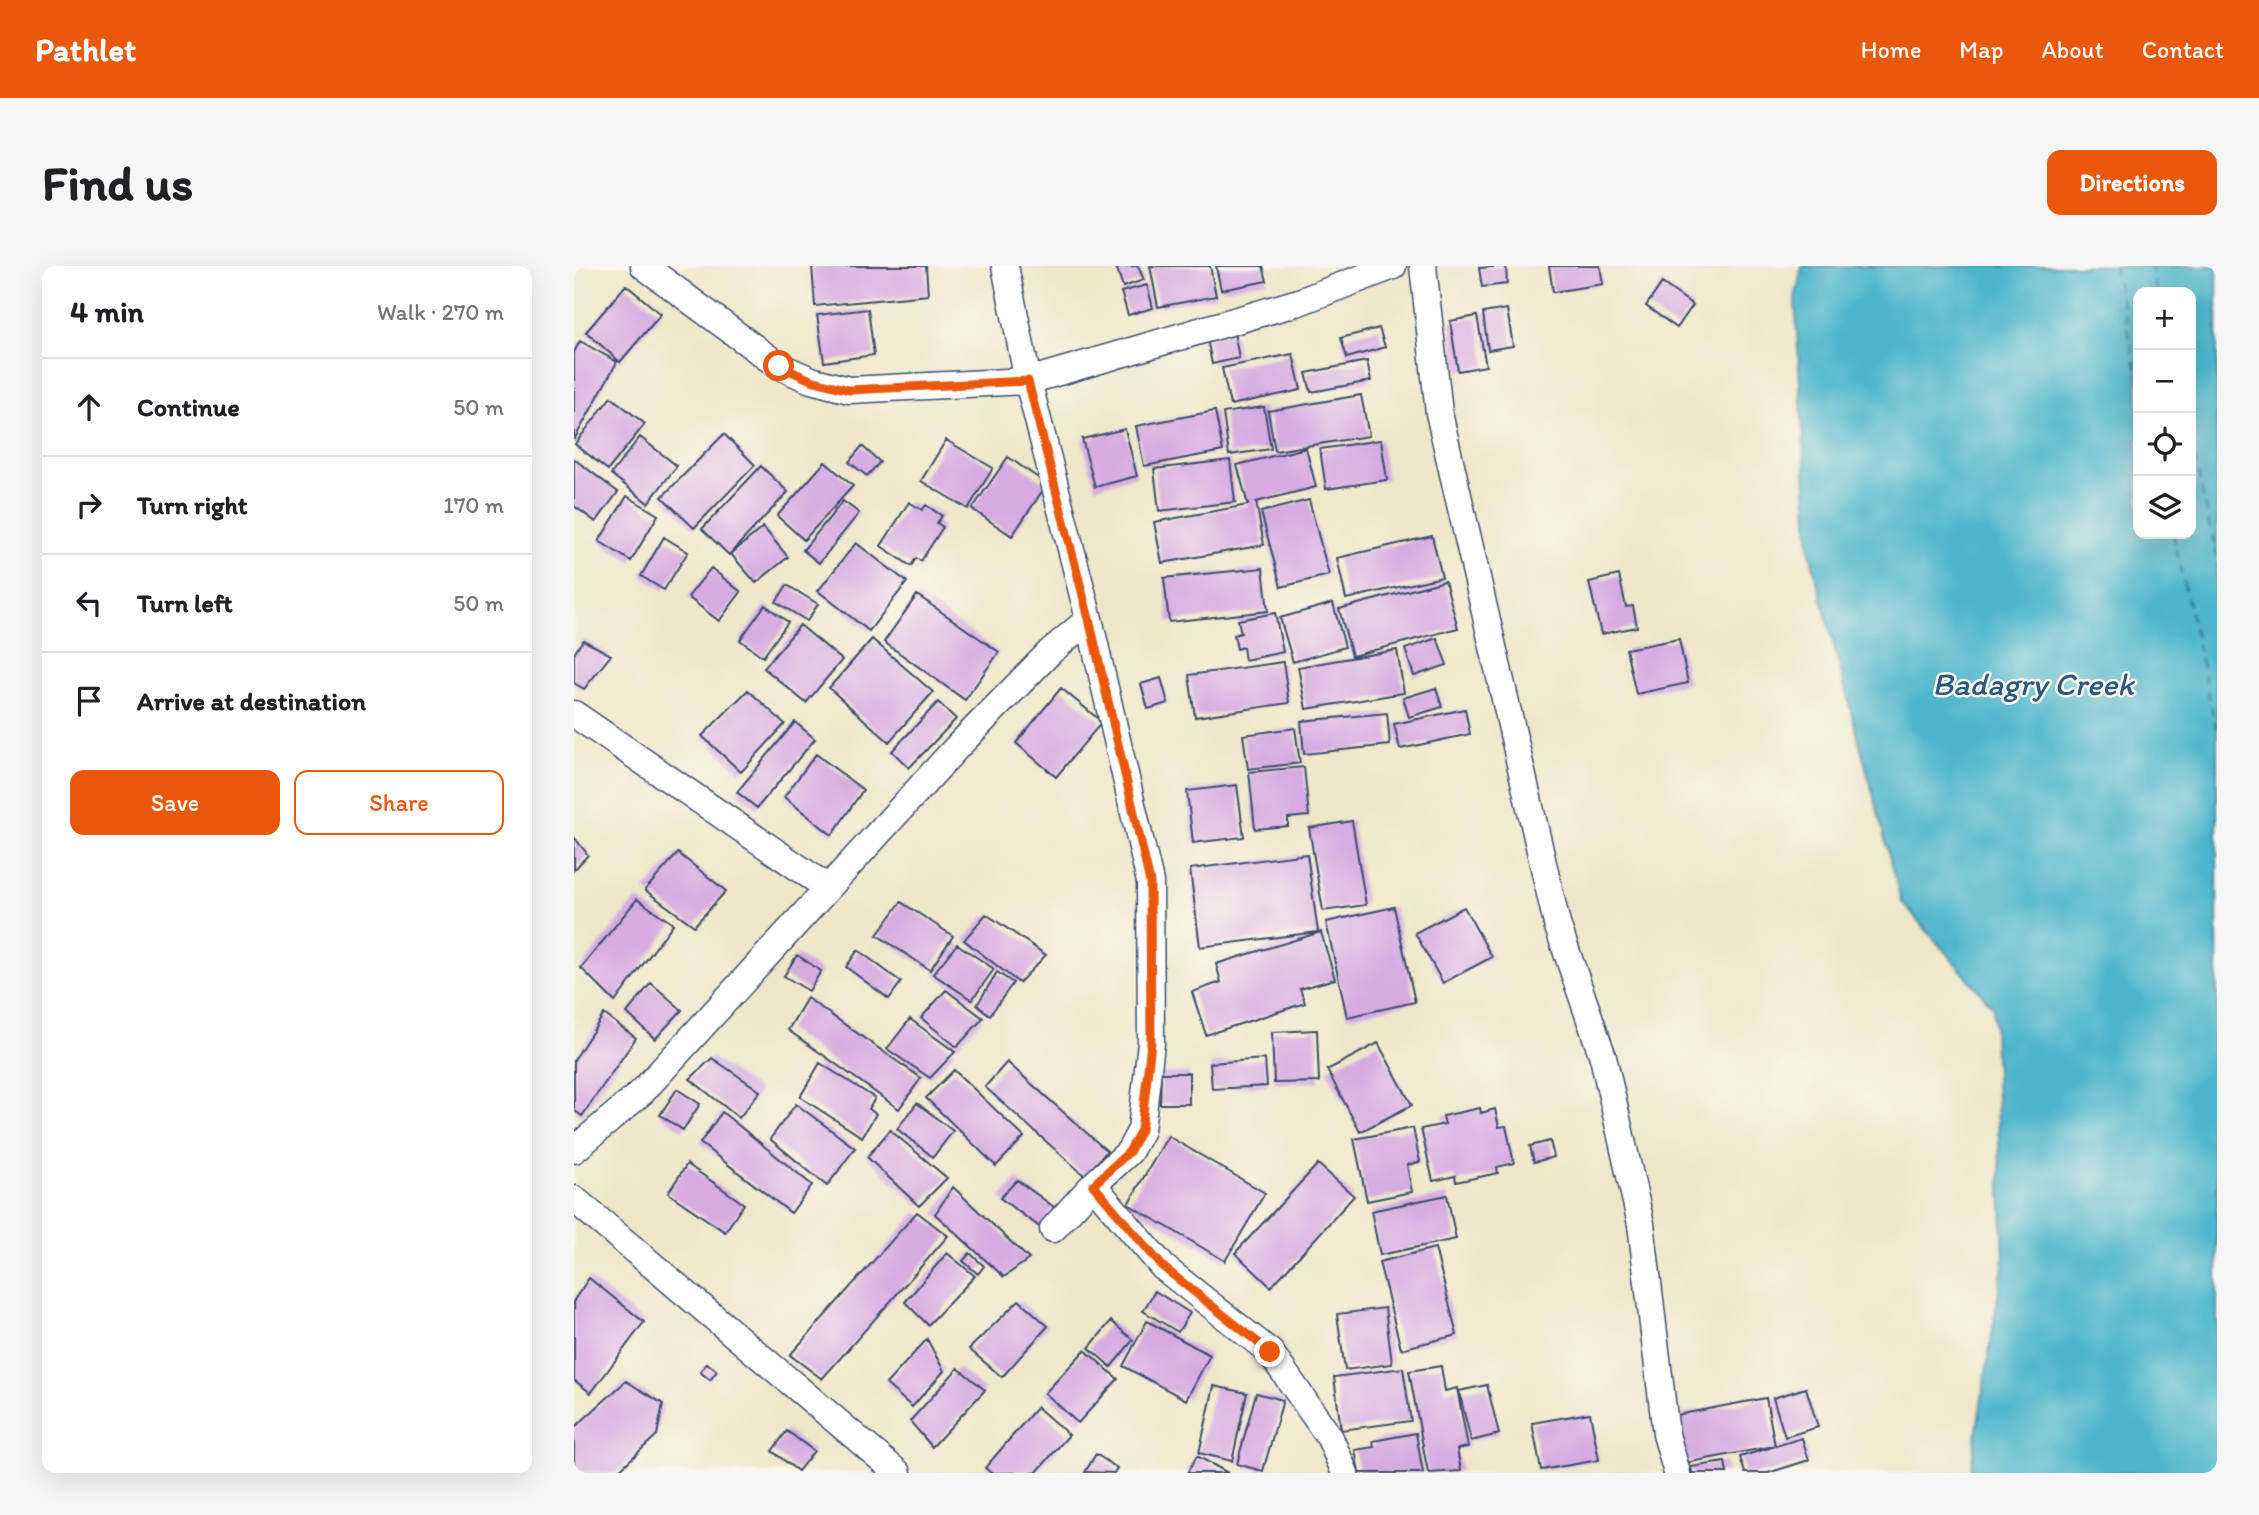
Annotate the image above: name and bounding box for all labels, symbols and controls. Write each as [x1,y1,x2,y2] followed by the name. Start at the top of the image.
[35,30,137,69] text: Pathlet
[1861,35,1921,64] text: Home
[1959,35,2003,64] text: Map
[2041,35,2104,64] text: About
[2142,35,2224,64] text: Contact
[2047,150,2217,215] button: Directions
[42,153,193,212] text: Find us
[2133,287,2196,539] map controls
[2133,287,2196,350] button: +
[70,293,144,330] text: 4 min
[377,298,504,326] text: Walk · 270 m
[763,350,794,381] route start
[2133,350,2196,413] button: −
[70,388,108,426] icon: ahead
[137,391,240,423] text: Continue
[453,393,504,421] text: 50 m
[2133,413,2196,476] button: locate
[2133,476,2196,539] button: layers
[70,486,108,524] icon: right
[137,489,248,521] text: Turn right
[443,491,504,519] text: 170 m
[70,584,108,622] icon: left
[137,587,233,619] text: Turn left
[453,589,504,617] text: 50 m
[1932,665,2135,703] water label: Badagry Creek
[70,682,108,720] icon: arrive
[137,685,366,717] text: Arrive at destination
[70,770,280,835] button: Save
[294,770,504,835] button: Share
[1254,1336,1285,1367] route end

